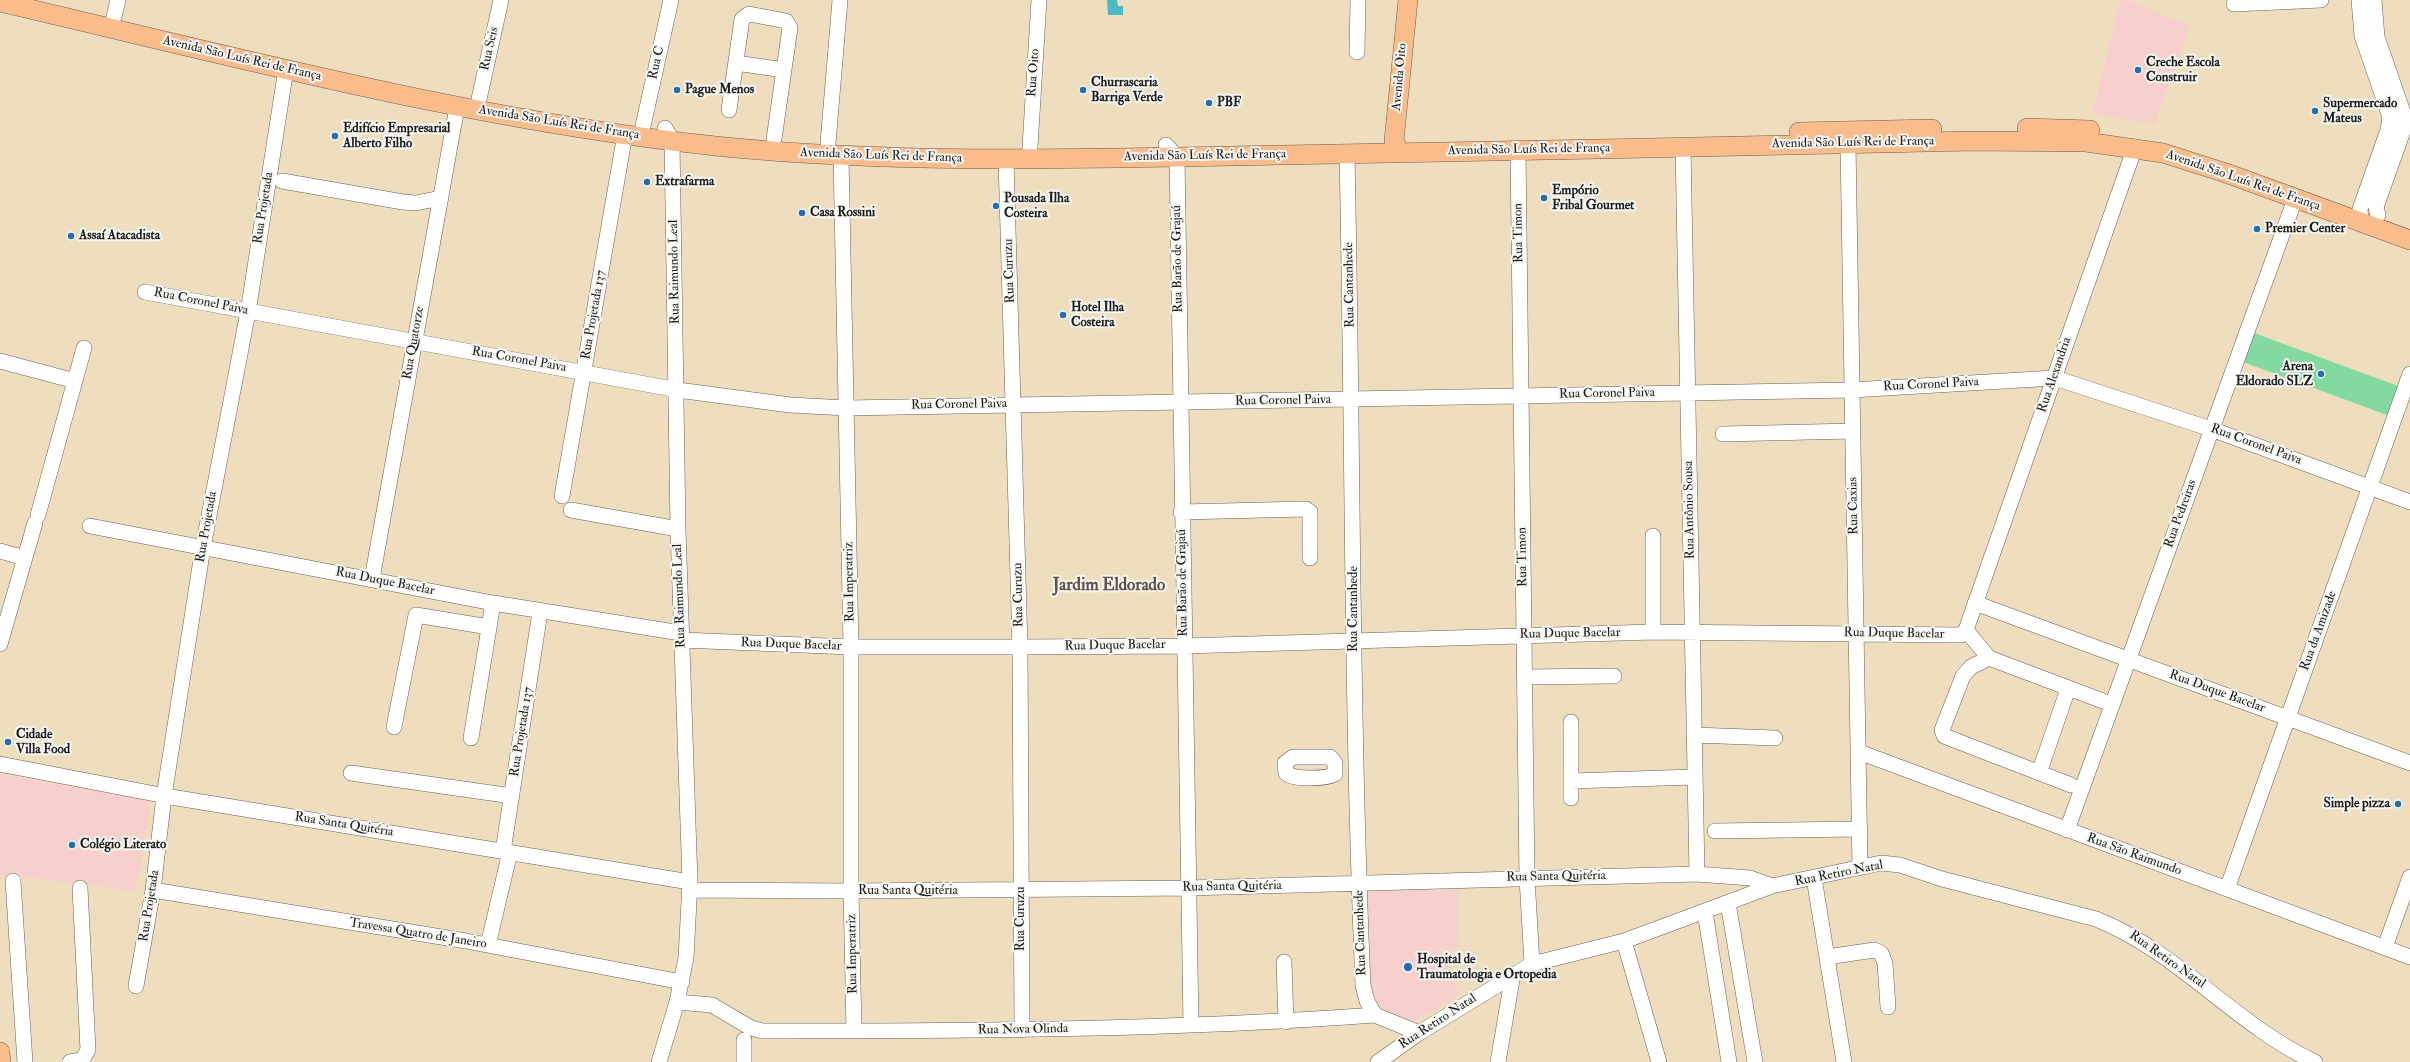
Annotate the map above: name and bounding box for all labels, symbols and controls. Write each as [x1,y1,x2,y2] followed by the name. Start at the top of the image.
[477,26,503,72] street label: Rua Seis
[161,33,323,85] street label: Avenida São Luís Rei de França
[1389,43,1411,111] street label: Avenida Oito
[646,45,668,81] street label: Rua C
[1025,48,1043,98] street label: Rua Oito
[2146,55,2220,86] place label: Creche Escola Construir
[2133,65,2143,75] marker: Creche Escola Construir
[1091,75,1163,106] place label: Churrascaria Barriga Verde
[685,82,754,98] place label: Pague Menos
[672,85,682,95] marker: Pague Menos
[1078,85,1088,95] marker: Churrascaria Barriga Verde
[1217,95,1241,111] place label: PBF
[2323,96,2397,127] place label: Supermercado Mateus
[1204,98,1214,108] marker: PBF
[478,103,640,143] street label: Avenida São Luís Rei de França
[2310,106,2320,116] marker: Supermercado Mateus
[343,121,450,152] place label: Edifício Empresarial Alberto Filho
[330,131,340,141] marker: Edifício Empresarial Alberto Filho
[1772,134,1934,152] street label: Avenida São Luís Rei de França
[1448,141,1610,159] street label: Avenida São Luís Rei de França
[800,145,962,167] street label: Avenida São Luís Rei de França
[1124,147,1286,165] street label: Avenida São Luís Rei de França
[2164,147,2322,215] street label: Avenida São Luís Rei de França
[251,171,277,245] street label: Rua Projetada
[655,174,714,190] place label: Extrafarma
[642,177,652,187] marker: Extrafarma
[1552,183,1634,214] place label: Empório Fribal Gourmet
[1004,191,1069,222] place label: Pousada Ilha Costeira
[1539,193,1549,203] marker: Empório Fribal Gourmet
[991,201,1001,211] marker: Pousada Ilha Costeira
[1511,203,1527,263] street label: Rua Timon
[810,205,875,221] place label: Casa Rossini
[1169,205,1187,313] street label: Rua Barão de Grajaú
[797,208,807,218] marker: Casa Rossini
[666,220,684,324] street label: Rua Raimundo Leal
[2265,221,2345,237] place label: Premier Center
[2252,224,2262,234] marker: Premier Center
[79,228,160,244] place label: Assaí Atacadista
[66,231,76,241] marker: Assaí Atacadista
[1001,238,1019,304] street label: Rua Curuzu
[1341,242,1359,328] street label: Rua Cantanhede
[578,269,610,361] street label: Rua Projetada 137
[152,285,250,319] street label: Rua Coronel Paiva
[1071,300,1124,331] place label: Hotel Ilha Costeira
[400,305,428,381] street label: Rua Quatorze
[1058,310,1068,320] marker: Hotel Ilha Costeira
[2035,335,2075,415] street label: Rua Alexandria
[470,344,568,376] street label: Rua Coronel Paiva
[2236,359,2313,390] place label: Arena Eldorado SLZ
[2316,369,2326,379] marker: Arena Eldorado SLZ
[1883,375,1979,395] street label: Rua Coronel Paiva
[1559,385,1655,403] street label: Rua Coronel Paiva
[1235,392,1331,410] street label: Rua Coronel Paiva
[911,396,1007,414] street label: Rua Coronel Paiva
[2208,421,2304,469] street label: Rua Coronel Paiva
[1681,461,1699,559] street label: Rua Antônio Sousa
[1846,477,1862,535] street label: Rua Caxias
[2161,478,2201,550] street label: Rua Pedreiras
[193,490,221,564] street label: Rua Projetada
[1515,527,1531,587] street label: Rua Timon
[1174,529,1192,637] street label: Rua Barão de Grajaú
[842,542,858,622] street label: Rua Imperatriz
[670,544,690,648] street label: Rua Raimundo Leal
[1011,563,1027,627] street label: Rua Curuzu
[334,565,436,599] street label: Rua Duque Bacelar
[1346,566,1362,652] street label: Rua Cantanhede
[1053,576,1165,596] district label: Jardim Eldorado
[2297,589,2341,673] street label: Rua da Amizade
[1519,625,1621,643] street label: Rua Duque Bacelar
[1843,625,1945,643] street label: Rua Duque Bacelar
[740,635,842,655] street label: Rua Duque Bacelar
[1064,637,1166,655] street label: Rua Duque Bacelar
[2167,667,2267,717] street label: Rua Duque Bacelar
[507,686,537,778] street label: Rua Projetada 137
[16,727,70,758] place label: Cidade Villa Food
[3,737,13,747] marker: Cidade Villa Food
[2323,796,2390,812] place label: Simple pizza
[2393,799,2403,809] marker: Simple pizza
[293,809,395,841] street label: Rua Santa Quitéria
[2084,831,2184,879] street label: Rua São Raimundo
[80,837,166,853] place label: Colégio Literato
[67,840,77,850] marker: Colégio Literato
[1794,858,1884,890] street label: Rua Retiro Natal
[1506,868,1606,886] street label: Rua Santa Quitéria
[137,869,163,943] street label: Rua Projetada
[1182,878,1282,896] street label: Rua Santa Quitéria
[858,883,958,899] street label: Rua Santa Quitéria
[1013,887,1029,951] street label: Rua Curuzu
[1352,890,1370,976] street label: Rua Cantanhede
[845,914,861,994] street label: Rua Imperatriz
[348,915,488,953] street label: Travessa Quatro de Janeiro
[2126,928,2208,992] street label: Rua Retiro Natal
[1417,952,1557,983] place label: Hospital de Traumatologia e Ortopedia
[1402,961,1414,973] marker: Hospital de Traumatologia e Ortopedia
[1396,991,1480,1053] street label: Rua Retiro Natal
[977,1021,1069,1039] street label: Rua Nova Olinda

